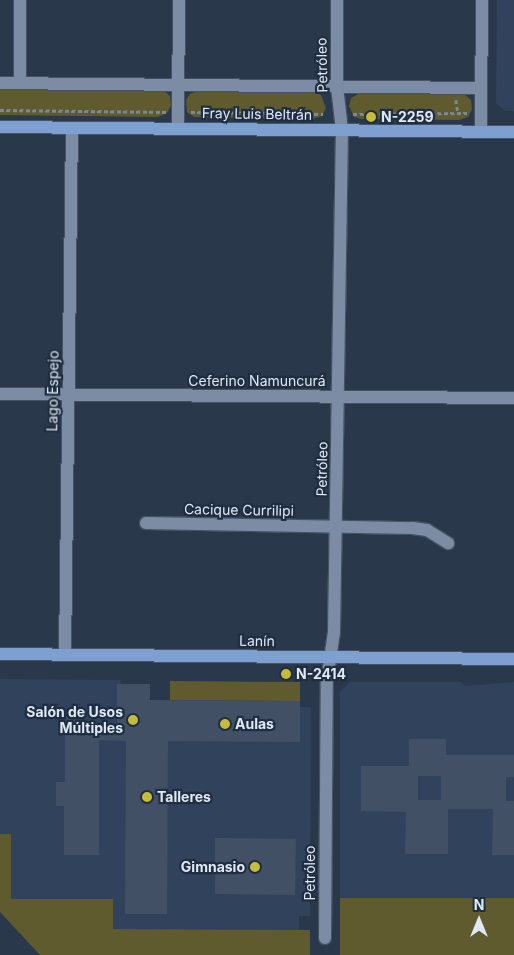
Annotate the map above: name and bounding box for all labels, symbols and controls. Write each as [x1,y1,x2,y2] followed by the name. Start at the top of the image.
[313,37,331,93] street label: Petróleo
[202,105,312,123] street label: Fray Luis Beltrán
[381,109,434,125] place label: N-2259
[365,111,377,123] marker: N-2259
[44,350,62,432] street label: Lago Espejo
[188,373,326,389] street label: Ceferino Namuncurá
[313,441,331,497] street label: Petróleo
[184,501,294,519] street label: Cacique Currilipi
[239,632,275,650] street label: Lanín
[296,666,346,682] place label: N-2414
[280,668,292,680] marker: N-2414
[26,704,123,736] place label: Salón de Usos Múltiples
[127,714,139,726] marker: Salón de Usos Múltiples
[235,716,274,732] place label: Aulas
[219,718,231,730] marker: Aulas
[157,789,211,805] place label: Talleres
[141,791,153,803] marker: Talleres
[302,846,318,900] street label: Petróleo
[181,859,245,875] place label: Gimnasio
[249,861,261,873] marker: Gimnasio
[454,895,504,945] north arrow
[474,896,484,913] text: N

